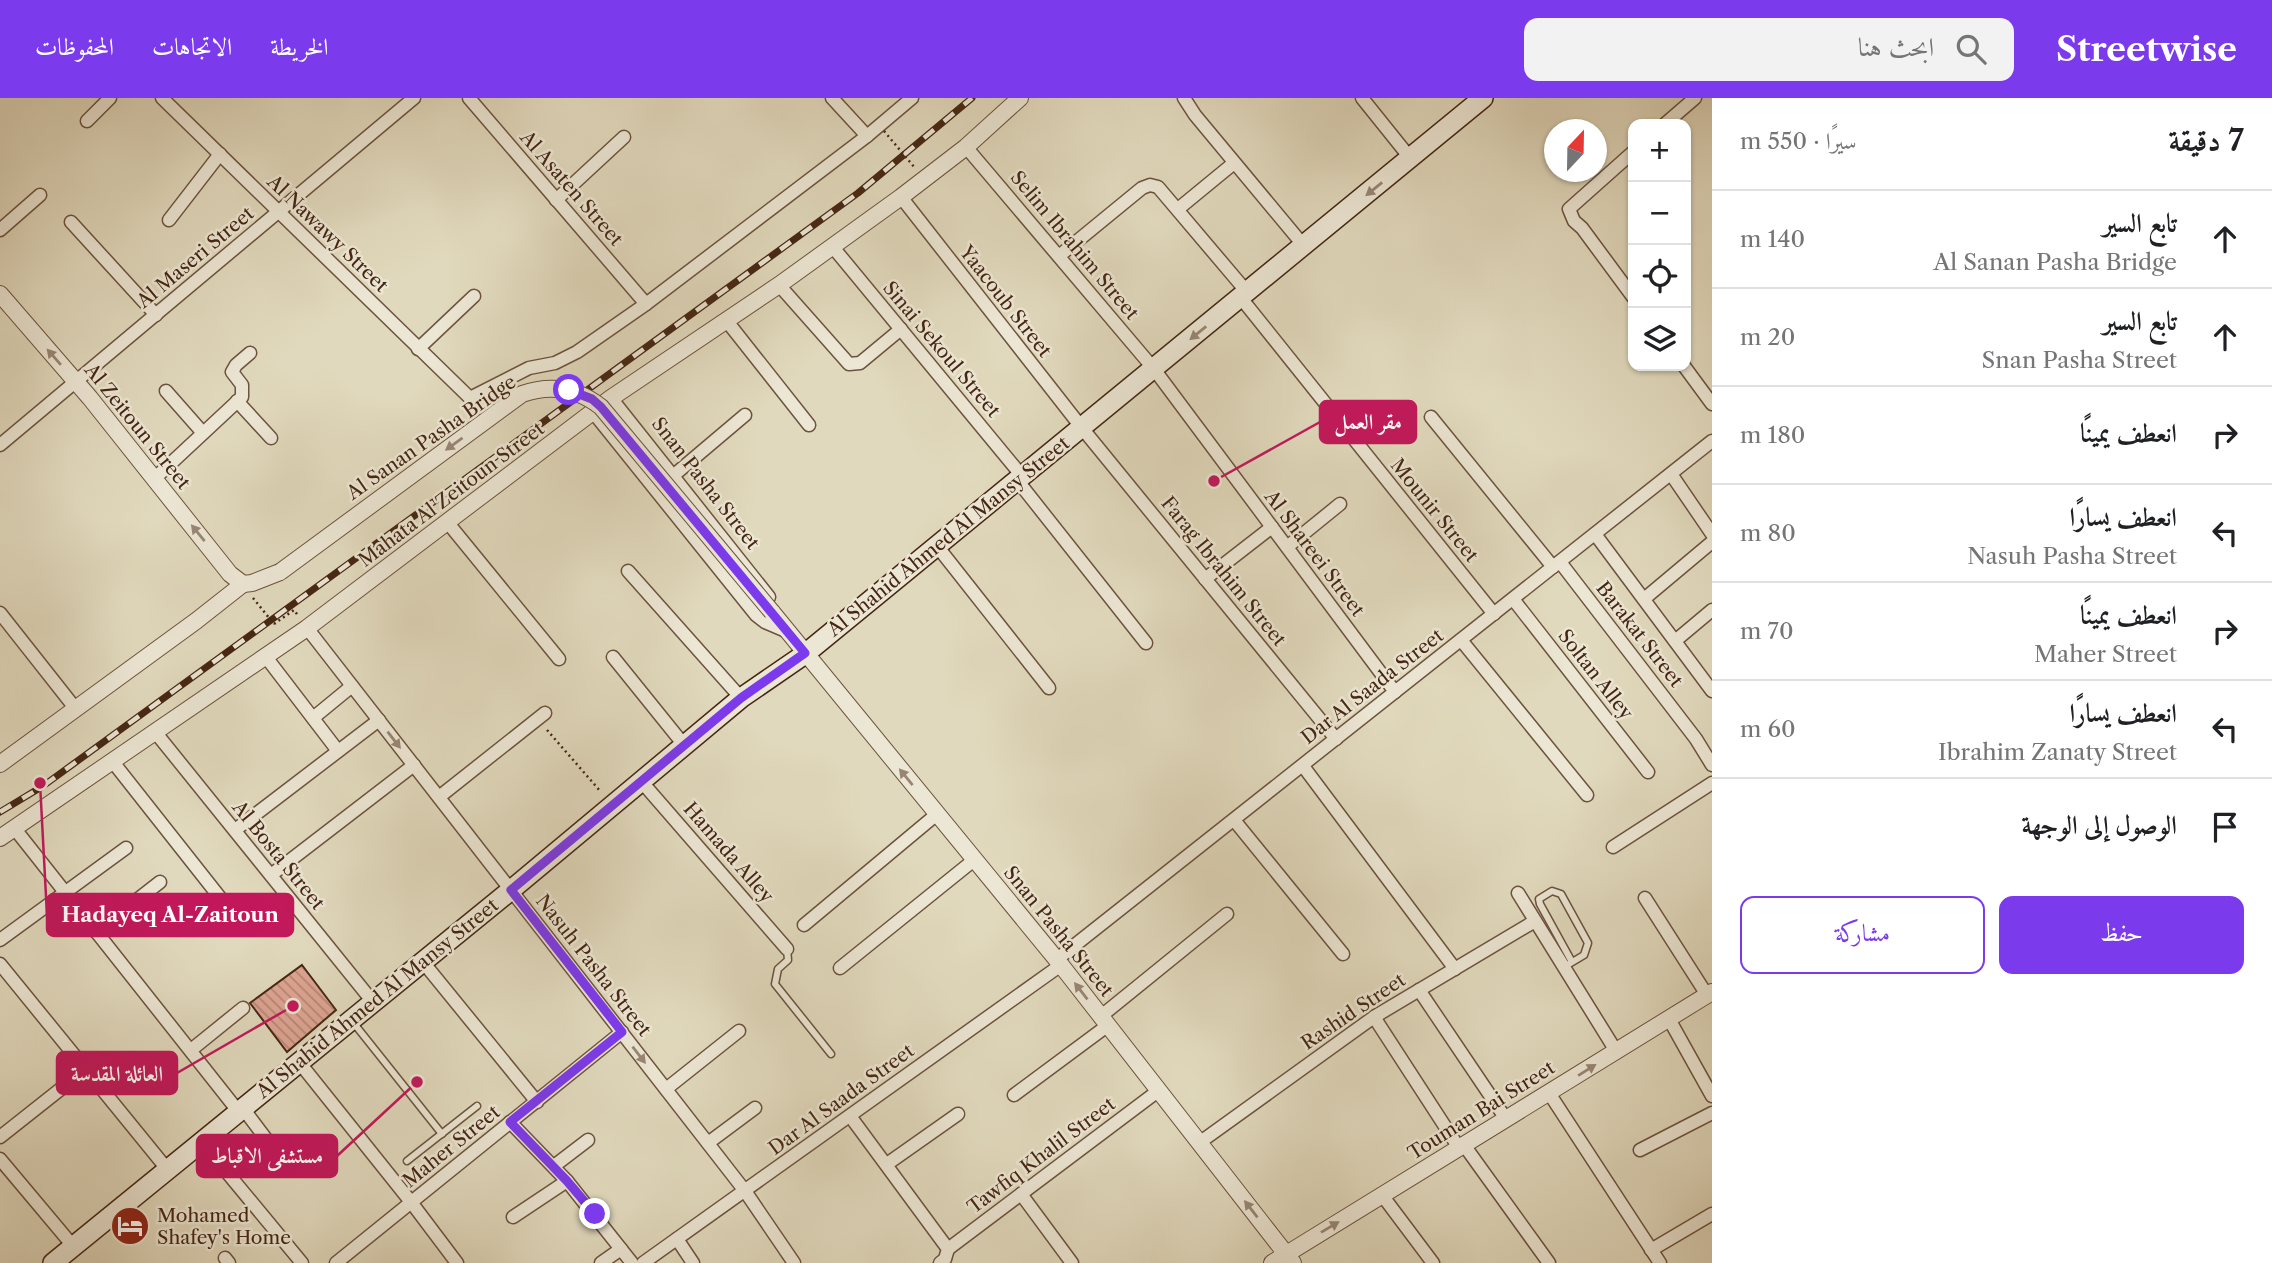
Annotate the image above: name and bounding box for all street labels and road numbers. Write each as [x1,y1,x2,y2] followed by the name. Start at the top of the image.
[515,125,628,251] street label: Al Asaten Street
[1006,166,1144,325] street label: Selim Ibrahim Street
[262,169,393,297] street label: Al Nawawy Street
[131,202,259,314] street label: Al Maseri Street
[954,240,1057,362] street label: Yaacoub Street
[878,277,1005,422] street label: Sinai Sekoul Street
[79,358,195,494] street label: Al Zeitoun Street
[341,370,520,505] street label: Al Sanan Pasha Bridge
[647,413,765,554] street label: Snan Pasha Street
[354,417,549,572] street label: Mahata Al Zeitoun Street
[822,431,1074,642] street label: Al Shahid Ahmed Al Mansy Street
[1386,454,1483,567] street label: Mounir Street
[1259,485,1370,621] street label: Al Shareei Street
[1156,492,1291,651] street label: Farag Ibrahim Street
[1591,577,1688,692] street label: Barakat Street
[1297,624,1448,749] street label: Dar Al Saada Street
[1553,625,1638,724] street label: Soltan Alley
[227,796,330,915] street label: Al Bosta Street
[679,797,779,908] street label: Hamada Alley
[999,861,1119,1001] street label: Snan Pasha Street
[531,890,656,1041] street label: Nasuh Pasha Street
[251,893,503,1104] street label: Al Shahid Ahmed Al Mansy Street
[1297,968,1410,1055] street label: Rashid Street
[764,1039,919,1160] street label: Dar Al Saada Street
[1404,1056,1559,1165] street label: Touman Bai Street
[963,1092,1120,1218] street label: Tawfiq Khalil Street
[398,1100,505,1192] street label: Maher Street

